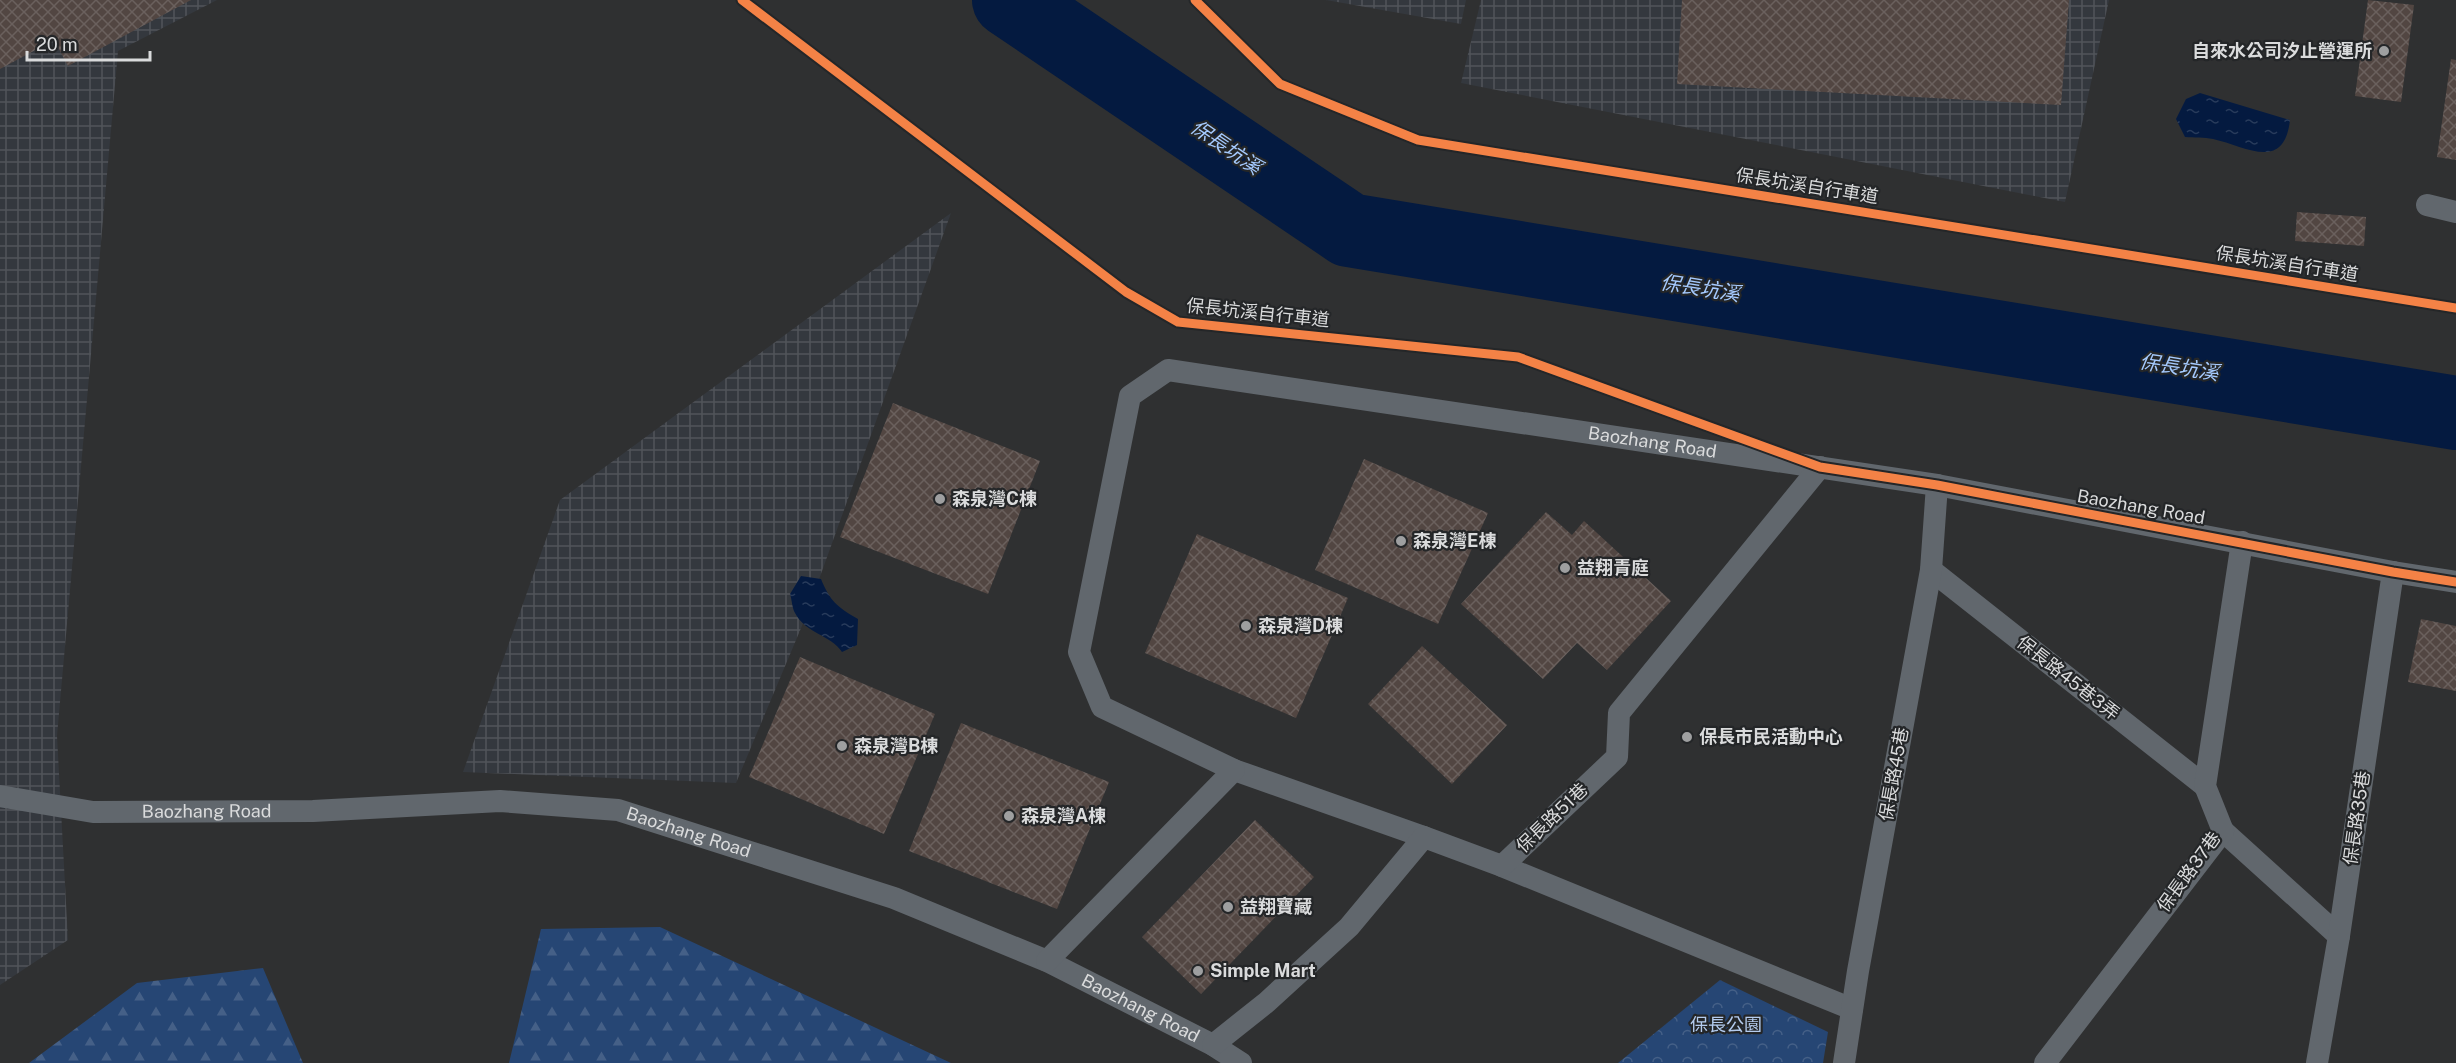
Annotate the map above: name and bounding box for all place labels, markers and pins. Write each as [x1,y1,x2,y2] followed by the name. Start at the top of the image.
[2192,40,2372,61] place label: 自來水公司汐止營運所
[2377,44,2391,58] marker: 自來水公司汐止營運所
[952,488,1037,509] place label: 森泉灣C棟
[933,492,947,506] marker: 森泉灣C棟
[1413,530,1496,551] place label: 森泉灣E棟
[1394,534,1408,548] marker: 森泉灣E棟
[1577,557,1649,578] place label: 益翔青庭
[1558,561,1572,575] marker: 益翔青庭
[1258,615,1343,636] place label: 森泉灣D棟
[1239,619,1253,633] marker: 森泉灣D棟
[1699,726,1843,747] place label: 保長市民活動中心
[1680,730,1694,744] marker: 保長市民活動中心
[854,735,938,756] place label: 森泉灣B棟
[835,739,849,753] marker: 森泉灣B棟
[1021,805,1106,826] place label: 森泉灣A棟
[1002,809,1016,823] marker: 森泉灣A棟
[1240,896,1312,917] place label: 益翔寶藏
[1221,900,1235,914] marker: 益翔寶藏
[1210,960,1316,981] place label: Simple Mart
[1191,964,1205,978] marker: Simple Mart

